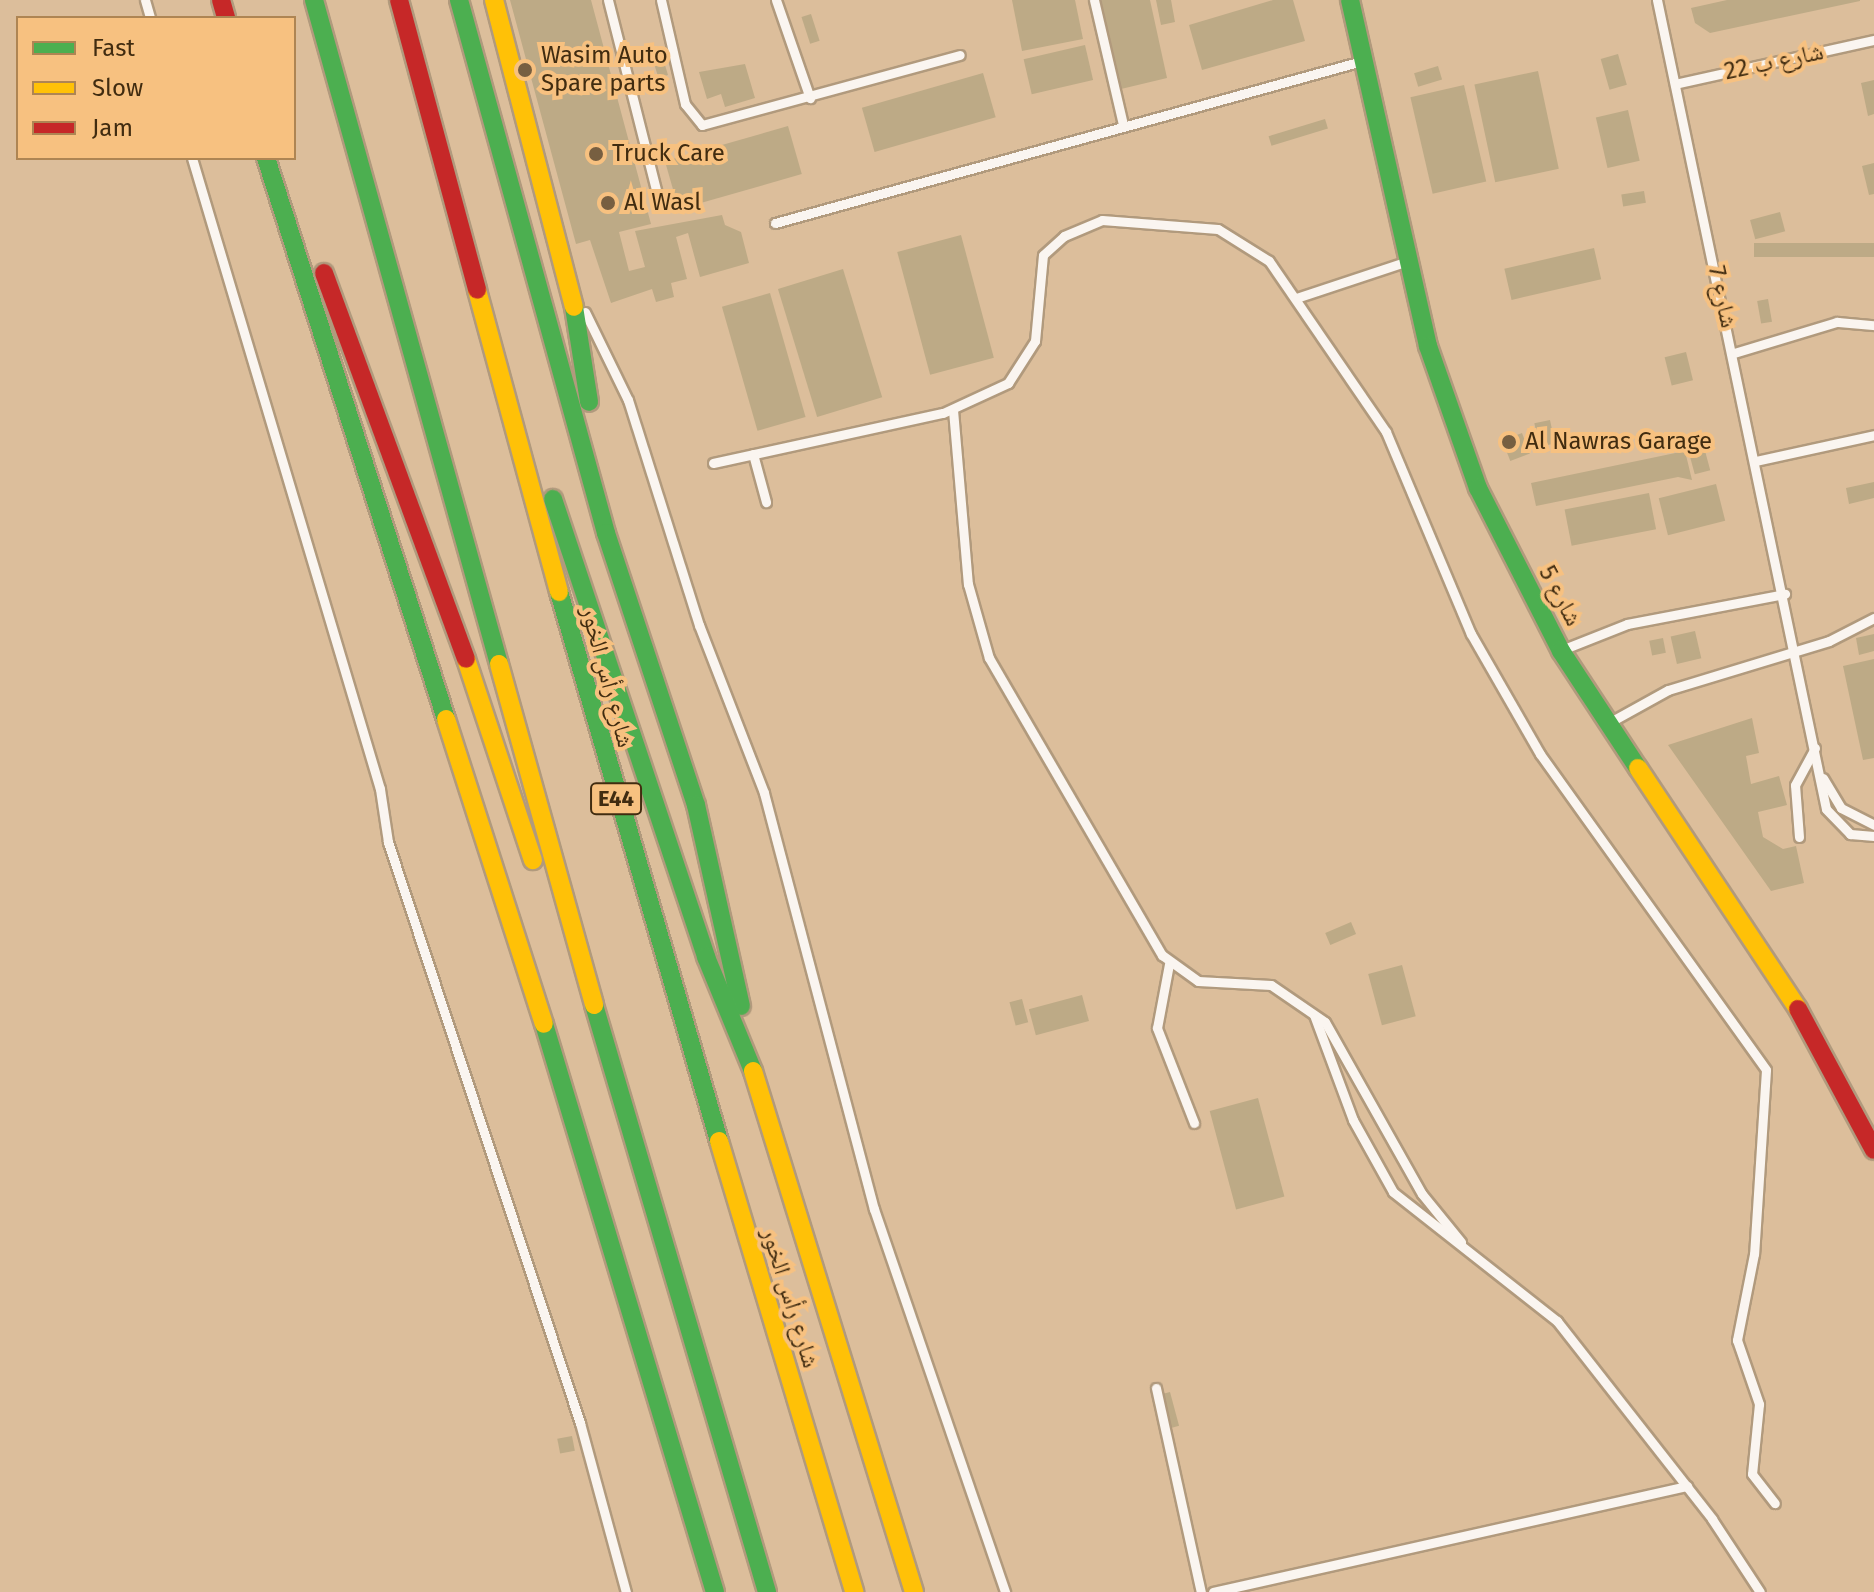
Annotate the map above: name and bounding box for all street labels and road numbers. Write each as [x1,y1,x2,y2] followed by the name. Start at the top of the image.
[1722,37,1826,87] street label: شارع ب 22
[1701,263,1743,331] street label: شارع 7
[1532,561,1588,631] street label: شارع 5
[574,603,640,751] street label: شارع رأس الخور
[590,781,642,817] road number: E44
[755,1224,825,1372] street label: شارع رأس الخور

